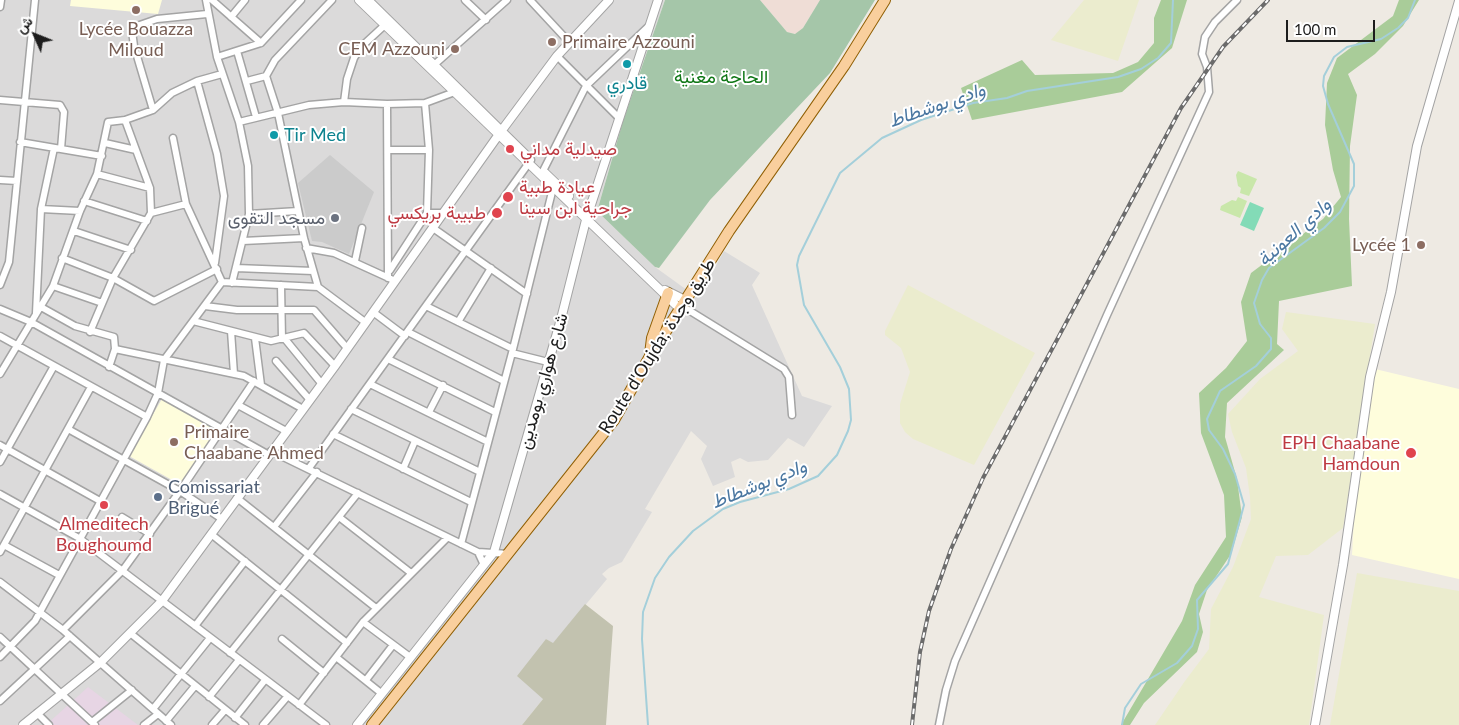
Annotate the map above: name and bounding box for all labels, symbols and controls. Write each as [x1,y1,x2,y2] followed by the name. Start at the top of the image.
[130,4,142,16] marker: Lycée Bouazza Miloud
[10,10,60,60] north arrow
[1289,10,1378,42] scale bar
[12,12,36,36] text: ش
[79,18,193,60] place label: Lycée Bouazza Miloud
[1294,20,1336,38] text: 100 m
[562,31,695,53] place label: Primaire Azzouni
[546,36,558,48] marker: Primaire Azzouni
[338,38,445,60] place label: CEM Azzouni
[449,43,461,55] marker: CEM Azzouni
[621,58,633,70] marker: قادري
[674,66,768,88] park label: الحاجة مغنية
[607,72,647,94] place label: قادري
[886,78,988,132] water label: وادي بوشطاط
[284,124,346,146] place label: Tir Med
[268,129,280,141] marker: Tir Med
[520,138,617,160] place label: صيدلية مداني
[504,143,516,155] marker: صيدلية مداني
[519,176,632,218] place label: عيادة طبية جراحية ابن سينا
[501,190,515,204] marker: عيادة طبية جراحية ابن سينا
[1252,193,1336,271] water label: وادي العونية
[387,202,486,224] place label: طبيبة بريكسي
[490,206,504,220] marker: طبيبة بريكسي
[228,207,325,229] place label: مسجد التقوى
[329,212,341,224] marker: مسجد التقوى
[1352,234,1411,256] place label: Lycée 1
[1415,239,1427,251] marker: Lycée 1
[594,254,720,438] street label: Route d'Oujda; طريق وجدة
[513,310,573,452] street label: شارع هواري بومدين
[184,421,324,464] place label: Primaire Chaabane Ahmed
[1282,432,1400,474] place label: EPH Chaabane Hamdoun
[168,436,180,448] marker: Primaire Chaabane Ahmed
[1404,446,1418,460] marker: EPH Chaabane Hamdoun
[708,455,810,513] water label: وادي بوشطاط
[168,476,260,518] place label: Comissariat Brigué
[152,491,164,503] marker: Comissariat Brigué
[98,499,110,511] marker: Almeditech Boughoumd
[56,513,152,556] place label: Almeditech Boughoumd

